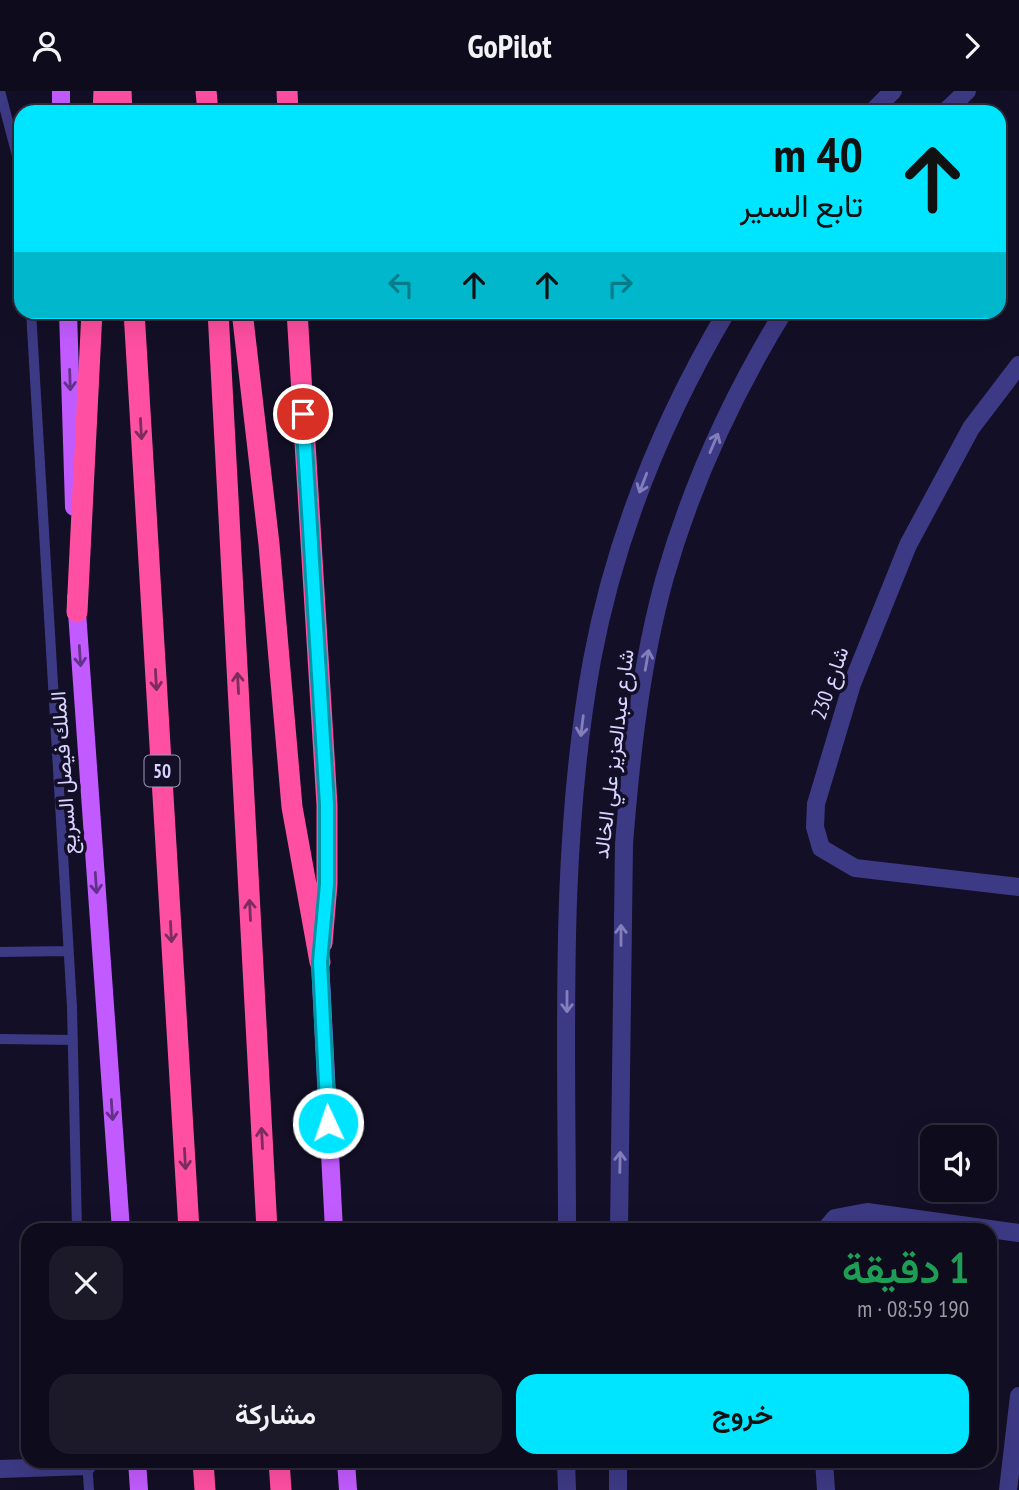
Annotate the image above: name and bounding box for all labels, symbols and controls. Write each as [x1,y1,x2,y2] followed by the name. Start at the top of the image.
[467,25,552,67] text: GoPilot
[28,27,66,65] icon: person
[953,27,991,65] icon: forward
[774,122,863,186] text: 40 m
[887,133,978,224] icon: ahead
[740,184,863,226] text: تابع السير
[382,266,420,304] icon: left
[455,266,493,304] icon: ahead
[528,266,566,304] icon: ahead
[601,266,639,304] icon: right
[63,368,76,391] one-way arrow
[273,384,333,444] pin
[284,395,322,433] icon: arrive
[135,417,148,439] one-way arrow
[708,433,721,454] one-way arrow
[636,471,649,493] one-way arrow
[805,643,855,723] street label: شارع 230
[74,644,87,667] one-way arrow
[587,648,644,861] street label: شارع عبدالعزيز علي الخالد
[641,649,654,672] one-way arrow
[150,668,163,691] one-way arrow
[231,672,244,695] one-way arrow
[44,690,84,856] street label: الملك فيصل السريع
[576,715,589,737] one-way arrow
[144,755,180,786] road number: 50
[90,871,103,894] one-way arrow
[243,900,256,922] one-way arrow
[165,920,178,942] one-way arrow
[614,923,628,946] one-way arrow
[560,991,574,1014] one-way arrow
[291,1086,365,1160] position arrow
[106,1098,119,1121] one-way arrow
[920,1125,997,1202] map controls
[920,1125,997,1202] button: sound
[255,1127,268,1149] one-way arrow
[179,1147,192,1169] one-way arrow
[613,1151,627,1174] one-way arrow
[842,1240,969,1295] text: 1 دقيقة
[49,1246,123,1320] button: close
[857,1294,969,1323] text: 190 m · 08:59
[49,1374,502,1454] button: مشاركة
[516,1374,969,1454] button: خروج

